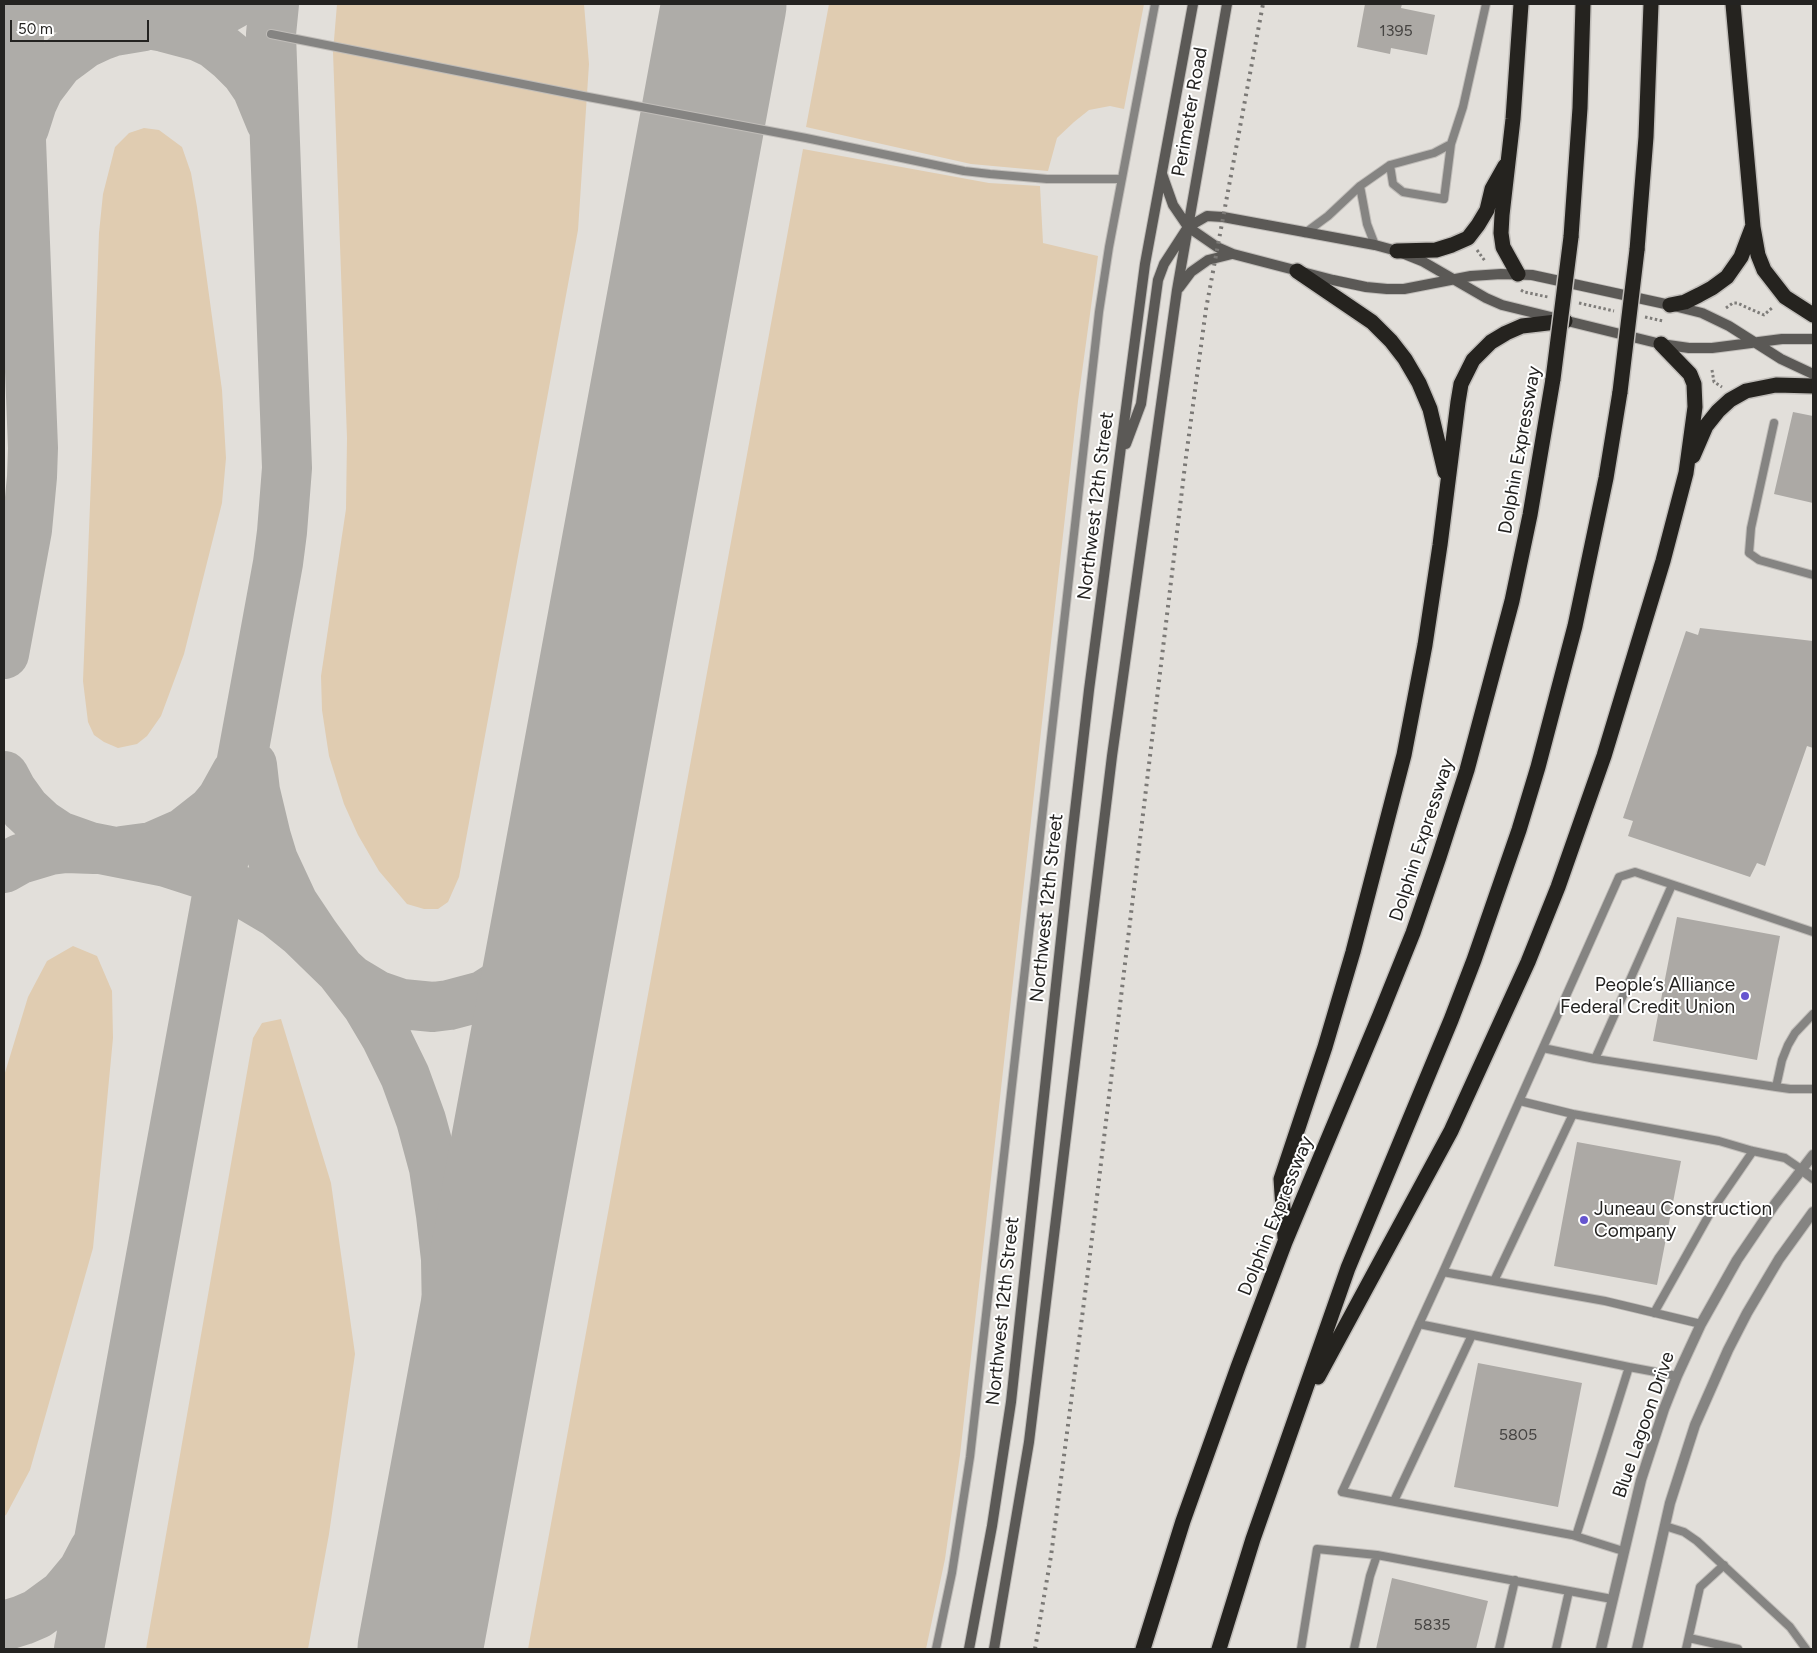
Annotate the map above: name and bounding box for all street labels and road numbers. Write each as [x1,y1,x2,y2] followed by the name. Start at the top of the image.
[1167,46,1213,178] street label: Perimeter Road
[1494,364,1546,536] street label: Dolphin Expressway
[1073,410,1119,602] street label: Northwest 12th Street
[1385,756,1459,924] street label: Dolphin Expressway
[1026,812,1068,1004] street label: Northwest 12th Street
[1234,1133,1318,1299] street label: Dolphin Expressway
[982,1215,1024,1407] street label: Northwest 12th Street
[1608,1349,1680,1501] street label: Blue Lagoon Drive

